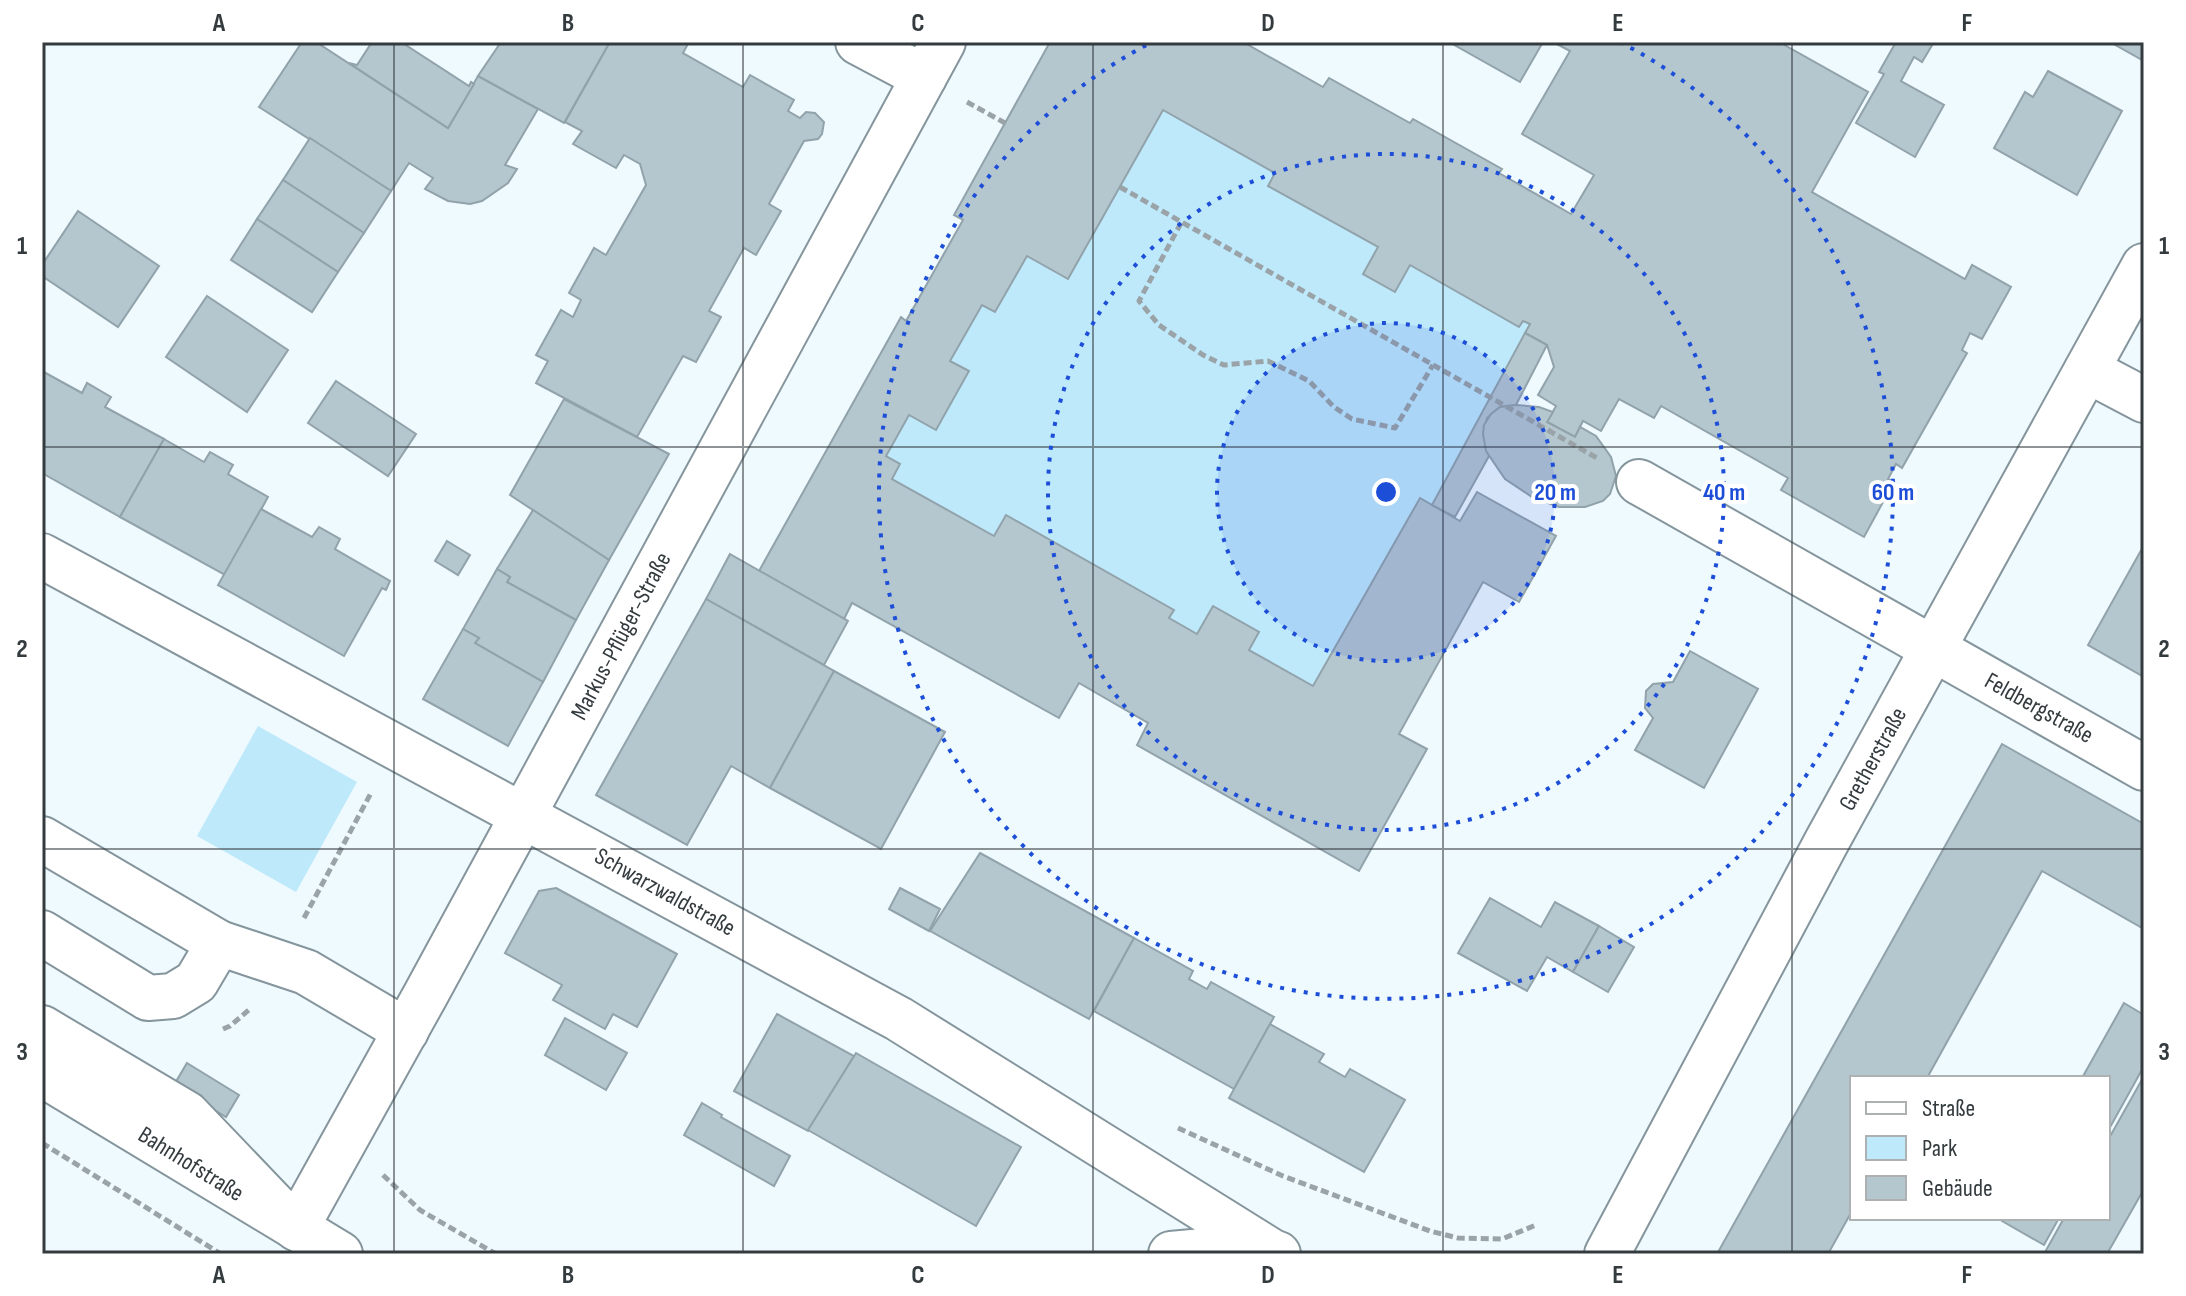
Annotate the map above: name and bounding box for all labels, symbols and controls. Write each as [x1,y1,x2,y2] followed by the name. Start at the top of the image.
[212,8,226,39] text: A
[562,8,574,39] text: B
[911,8,925,39] text: C
[1261,8,1275,39] text: D
[1612,8,1624,39] text: E
[1962,8,1973,39] text: F
[17,231,27,262] text: 1
[2159,231,2169,262] text: 1
[1372,478,1400,506] centre of rings
[1534,478,1576,507] text: 20 m
[1703,478,1745,507] text: 40 m
[1872,478,1914,507] text: 60 m
[565,547,677,725] street label: Markus-Pflüger-Straße
[16,634,28,665] text: 2
[2158,634,2170,665] text: 2
[1980,666,2098,750] street label: Feldbergstraße
[1833,702,1913,816] street label: Gretherstraße
[590,841,740,943] street label: Schwarzwaldstraße
[16,1037,28,1068] text: 3
[2158,1037,2170,1068] text: 3
[1850,1076,2110,1220] legend
[1922,1094,1975,1123] text: Straße
[133,1120,249,1208] street label: Bahnhofstraße
[1922,1134,1957,1163] text: Park
[1922,1174,1993,1203] text: Gebäude
[212,1260,226,1291] text: A
[562,1260,574,1291] text: B
[911,1260,925,1291] text: C
[1261,1260,1275,1291] text: D
[1612,1260,1624,1291] text: E
[1962,1260,1973,1291] text: F

